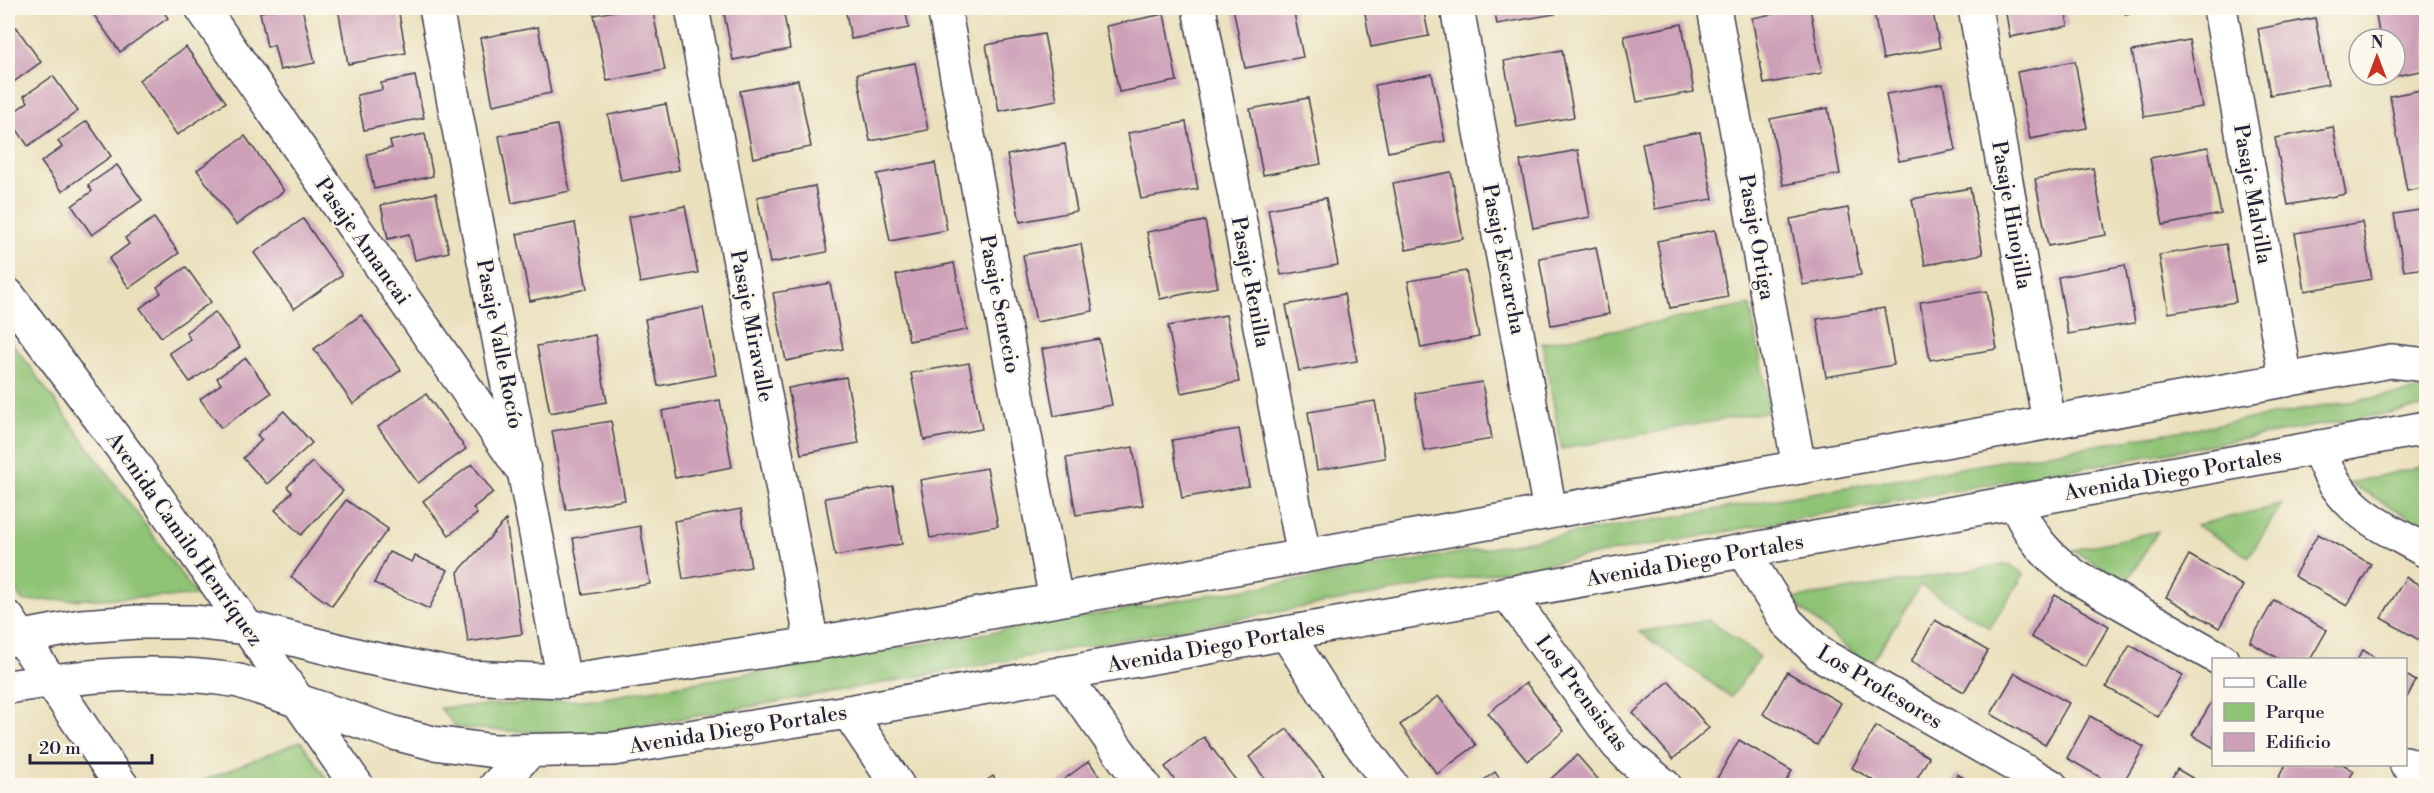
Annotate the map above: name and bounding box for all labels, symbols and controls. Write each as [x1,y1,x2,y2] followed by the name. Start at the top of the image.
[2347,27,2407,87] north arrow
[2371,33,2384,53] text: N
[2227,122,2277,266] street label: Pasaje Malvilla
[1985,139,2037,292] street label: Pasaje Hinojilla
[1732,172,1780,303] street label: Pasaje Ortiga
[309,173,416,310] street label: Pasaje Amancai
[1476,182,1530,337] street label: Pasaje Escarcha
[1225,214,1276,350] street label: Pasaje Renilla
[973,233,1025,376] street label: Pasaje Senecio
[724,248,779,404] street label: Pasaje Miravalle
[470,257,528,431] street label: Pasaje Valle Rocío
[100,427,268,652] street label: Avenida Camilo Henríquez
[2062,443,2284,507] street label: Avenida Diego Portales
[1584,529,1806,593] street label: Avenida Diego Portales
[1105,615,1327,679] street label: Avenida Diego Portales
[1529,630,1633,757] street label: Los Prensistas
[1812,640,1947,735] street label: Los Profesores
[2212,658,2407,766] legend
[2266,671,2307,694] text: Calle
[626,700,849,760] street label: Avenida Diego Portales
[2266,701,2325,724] text: Parque
[30,727,152,765] scale bar
[2266,731,2331,754] text: Edificio
[39,737,81,760] text: 20 m

